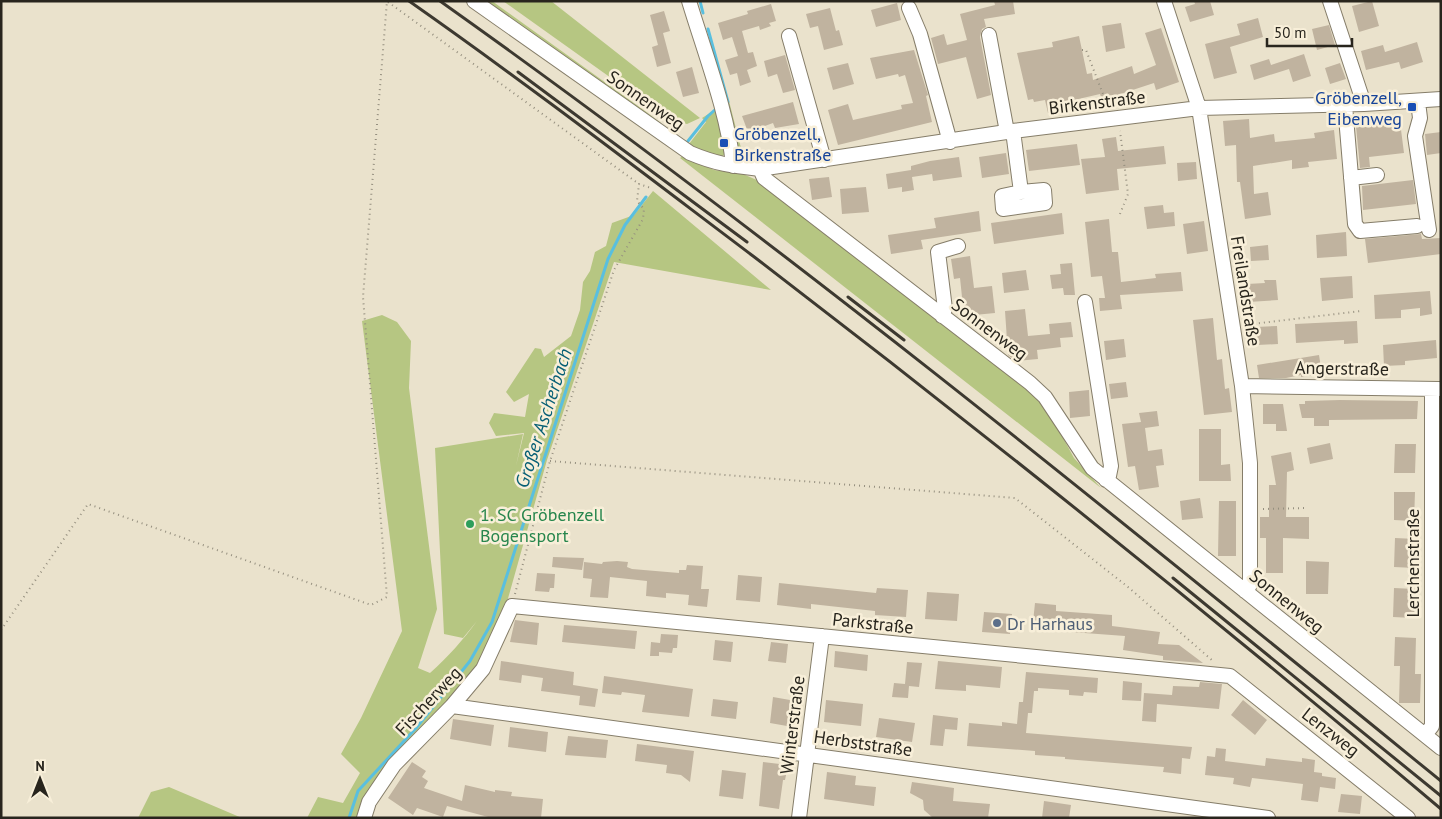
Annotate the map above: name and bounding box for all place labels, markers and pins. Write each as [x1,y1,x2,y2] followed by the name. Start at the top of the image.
[1315,86,1402,130] place label: Gröbenzell, Eibenweg
[1406,101,1418,113] marker: Gröbenzell, Eibenweg
[734,122,831,166] place label: Gröbenzell, Birkenstraße
[718,137,730,149] marker: Gröbenzell, Birkenstraße
[480,503,605,547] place label: 1. SC Gröbenzell Bogensport
[464,518,476,530] marker: 1. SC Gröbenzell Bogensport
[1007,612,1093,635] place label: Dr Harhaus
[991,617,1003,629] marker: Dr Harhaus

